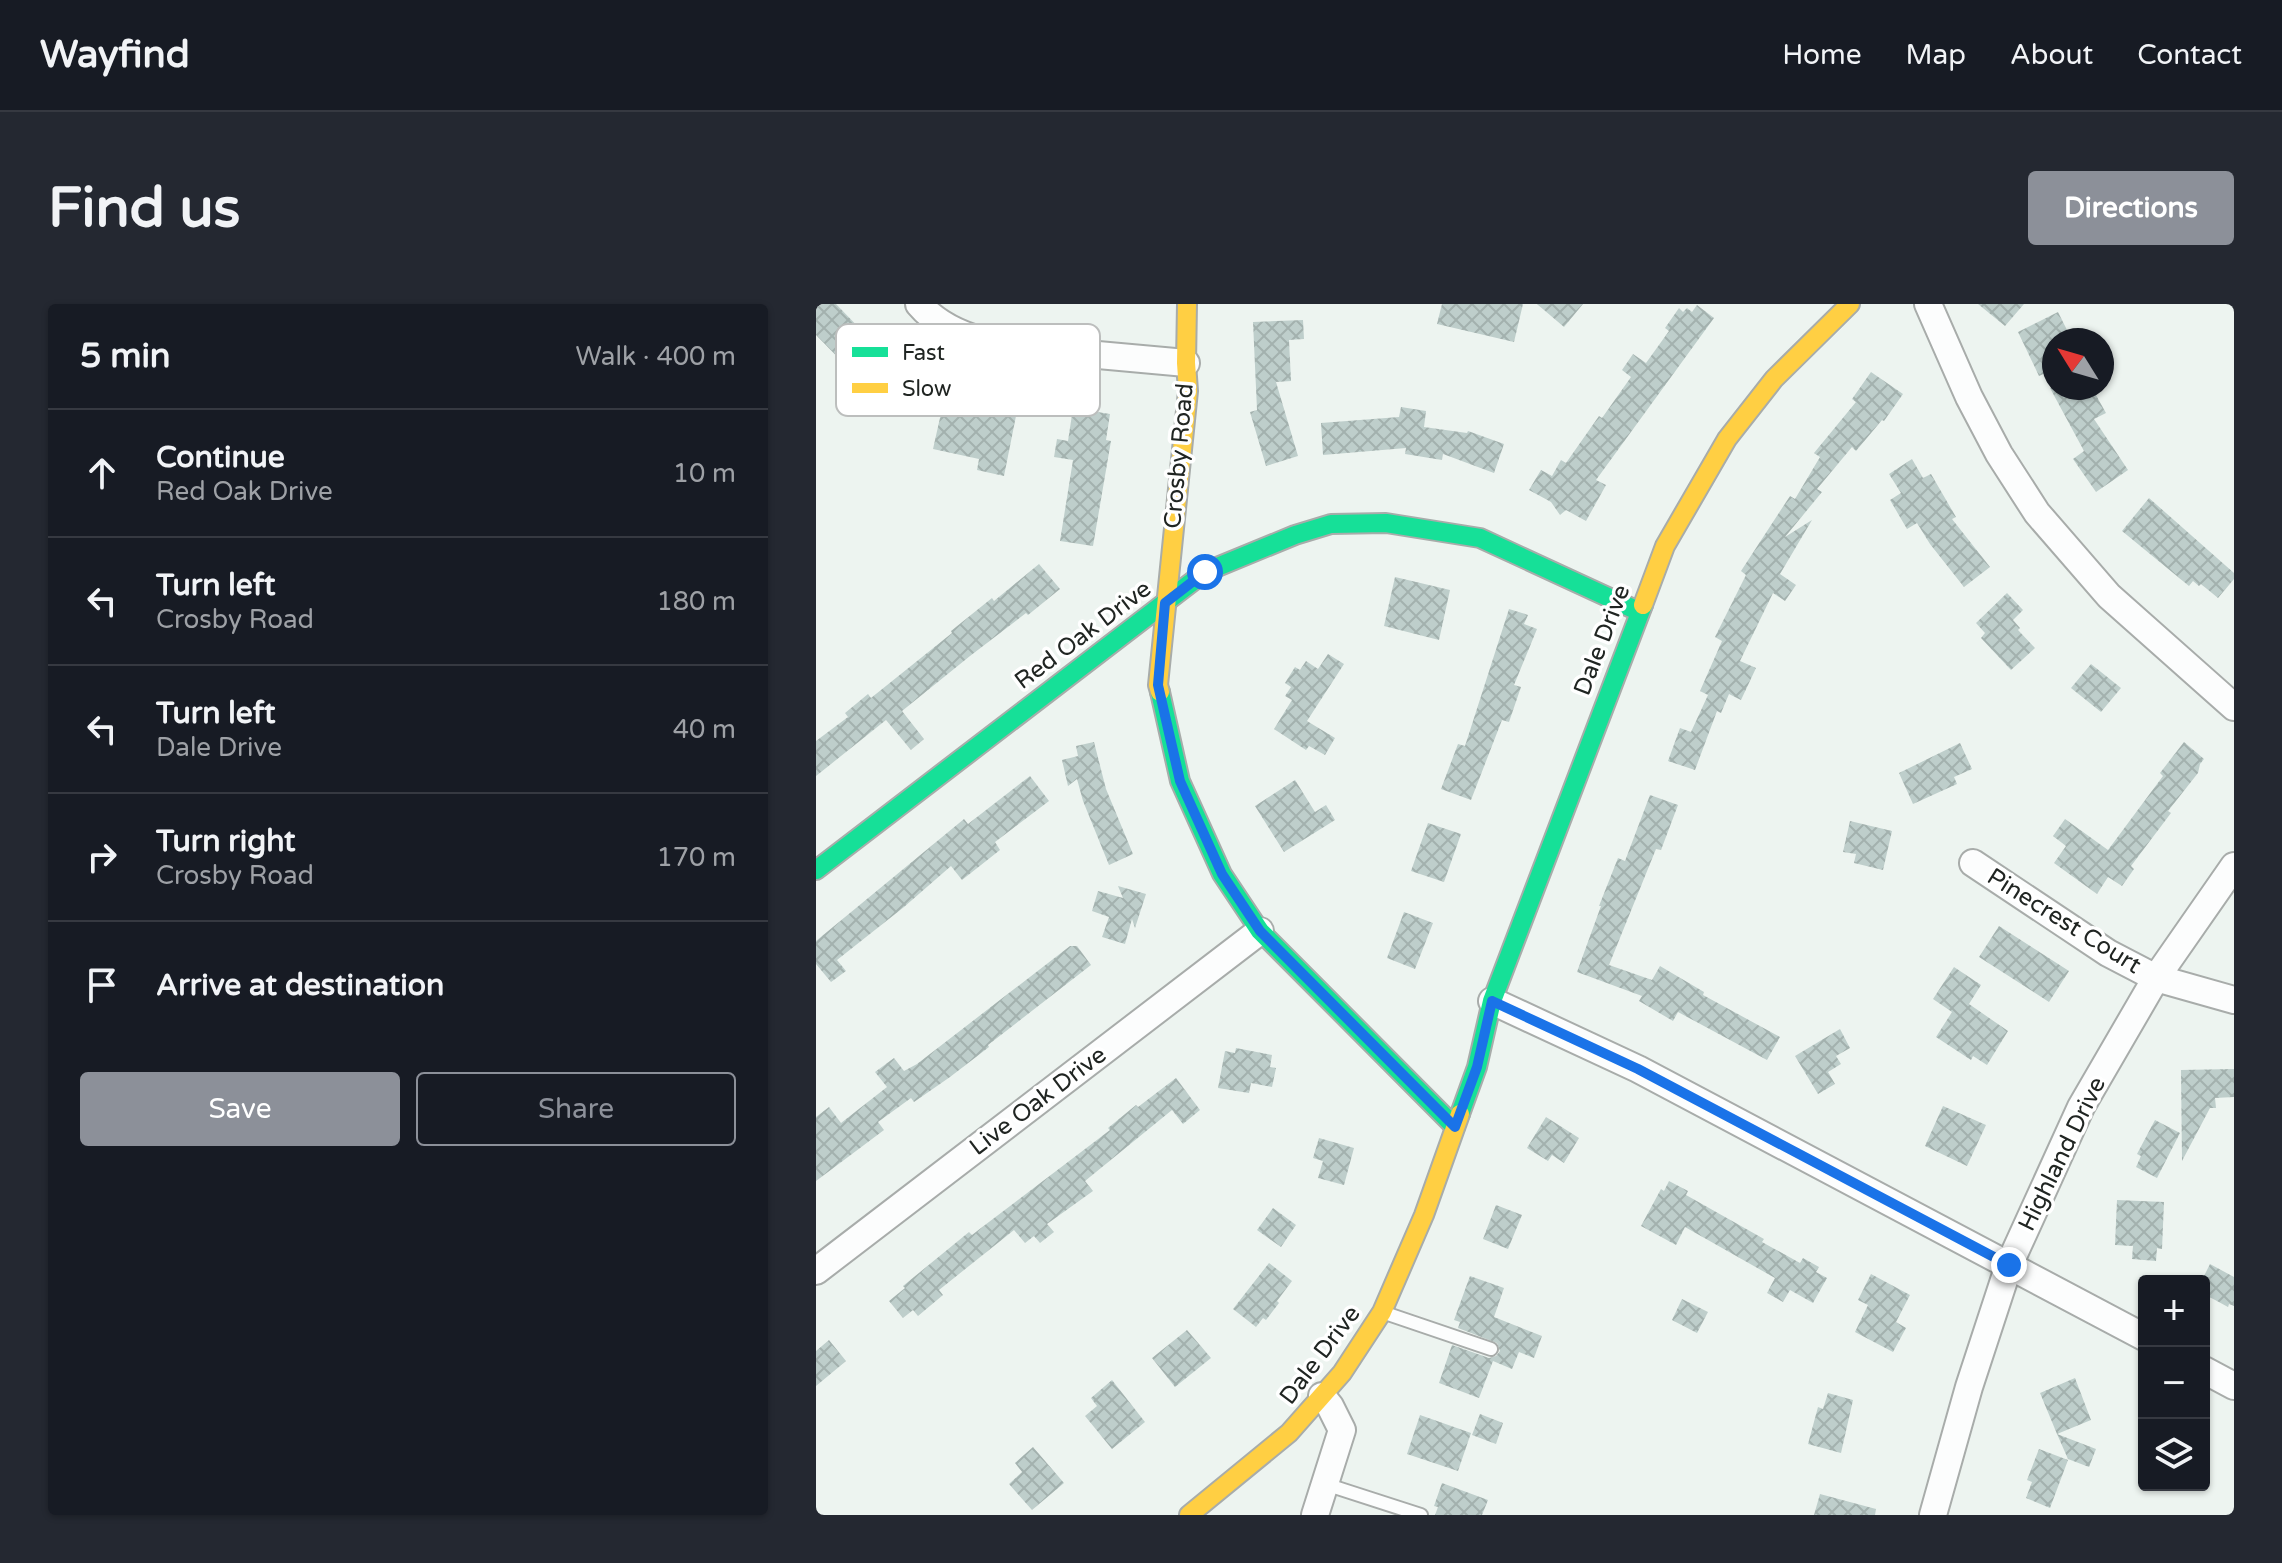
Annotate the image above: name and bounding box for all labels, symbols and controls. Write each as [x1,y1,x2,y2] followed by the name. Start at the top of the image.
[40,32,190,78] text: Wayfind
[1782,38,1862,72] text: Home
[1906,38,1966,72] text: Map
[2010,38,2093,72] text: About
[2137,38,2242,72] text: Contact
[2028,171,2234,245] button: Directions
[48,175,240,242] text: Find us
[836,324,1100,416] legend
[2042,328,2114,400] north arrow
[80,336,171,377] text: 5 min
[902,340,945,366] text: Fast
[576,341,736,372] text: Walk · 400 m
[902,376,952,402] text: Slow
[1158,382,1200,530] street label: Crosby Road
[156,439,285,476] text: Continue
[80,451,124,495] icon: ahead
[673,458,736,489] text: 10 m
[156,476,333,507] text: Red Oak Drive
[1187,554,1223,590] route start
[156,567,275,604] text: Turn left
[1009,574,1157,696] street label: Red Oak Drive
[80,579,124,623] icon: left
[1568,581,1636,699] street label: Dale Drive
[656,586,736,617] text: 180 m
[156,604,314,635] text: Crosby Road
[156,695,275,732] text: Turn left
[80,707,124,751] icon: left
[673,714,736,745] text: 40 m
[156,732,282,763] text: Dale Drive
[156,823,296,860] text: Turn right
[80,835,124,879] icon: right
[656,842,736,873] text: 170 m
[156,860,314,891] text: Crosby Road
[1982,862,2146,980] street label: Pinecrest Court
[80,963,124,1007] icon: arrive
[156,967,444,1004] text: Arrive at destination
[964,1040,1112,1162] street label: Live Oak Drive
[80,1072,400,1146] button: Save
[416,1072,736,1146] button: Share
[2012,1072,2112,1236] street label: Highland Drive
[1991,1247,2027,1283] route end
[2138,1275,2210,1491] map controls
[2138,1275,2210,1347] button: +
[1273,1300,1367,1410] street label: Dale Drive
[2138,1347,2210,1419] button: −
[2138,1419,2210,1491] button: layers

